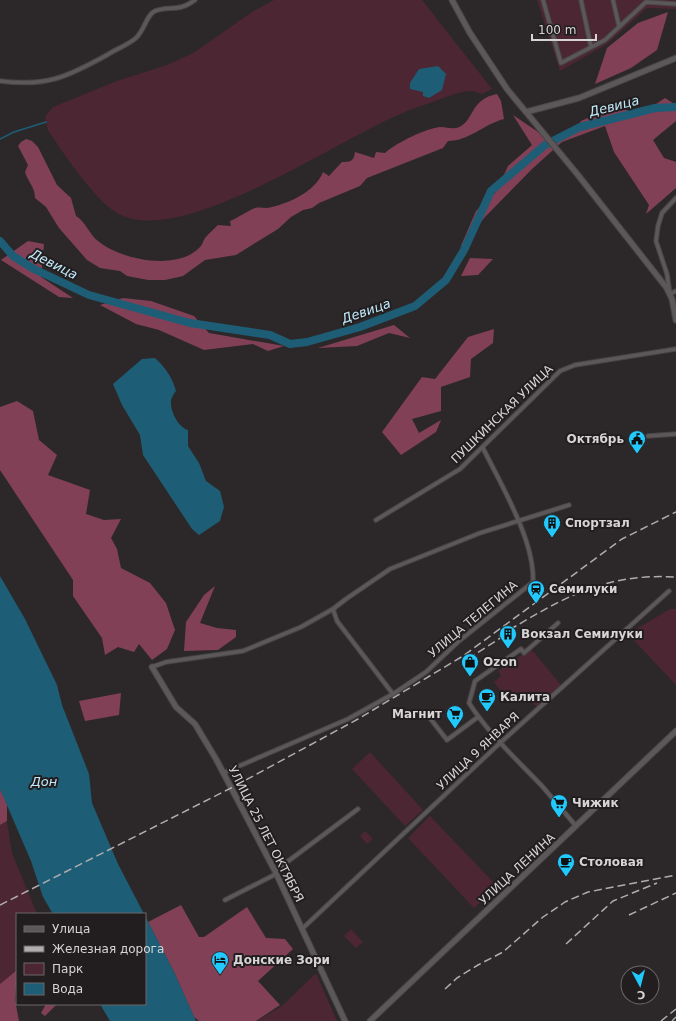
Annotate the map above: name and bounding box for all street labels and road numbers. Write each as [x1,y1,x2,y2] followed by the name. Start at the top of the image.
[448,361,556,466] street label: ПУШКИНСКАЯ УЛИЦА
[426,577,521,660] street label: УЛИЦА ТЕЛЕГИНА
[434,709,522,793] street label: УЛИЦА 9 ЯНВАРЯ
[226,764,306,904] street label: УЛИЦА 25 ЛЕТ ОКТЯБРЯ
[476,830,558,908] street label: УЛИЦА ЛЕНИНА

